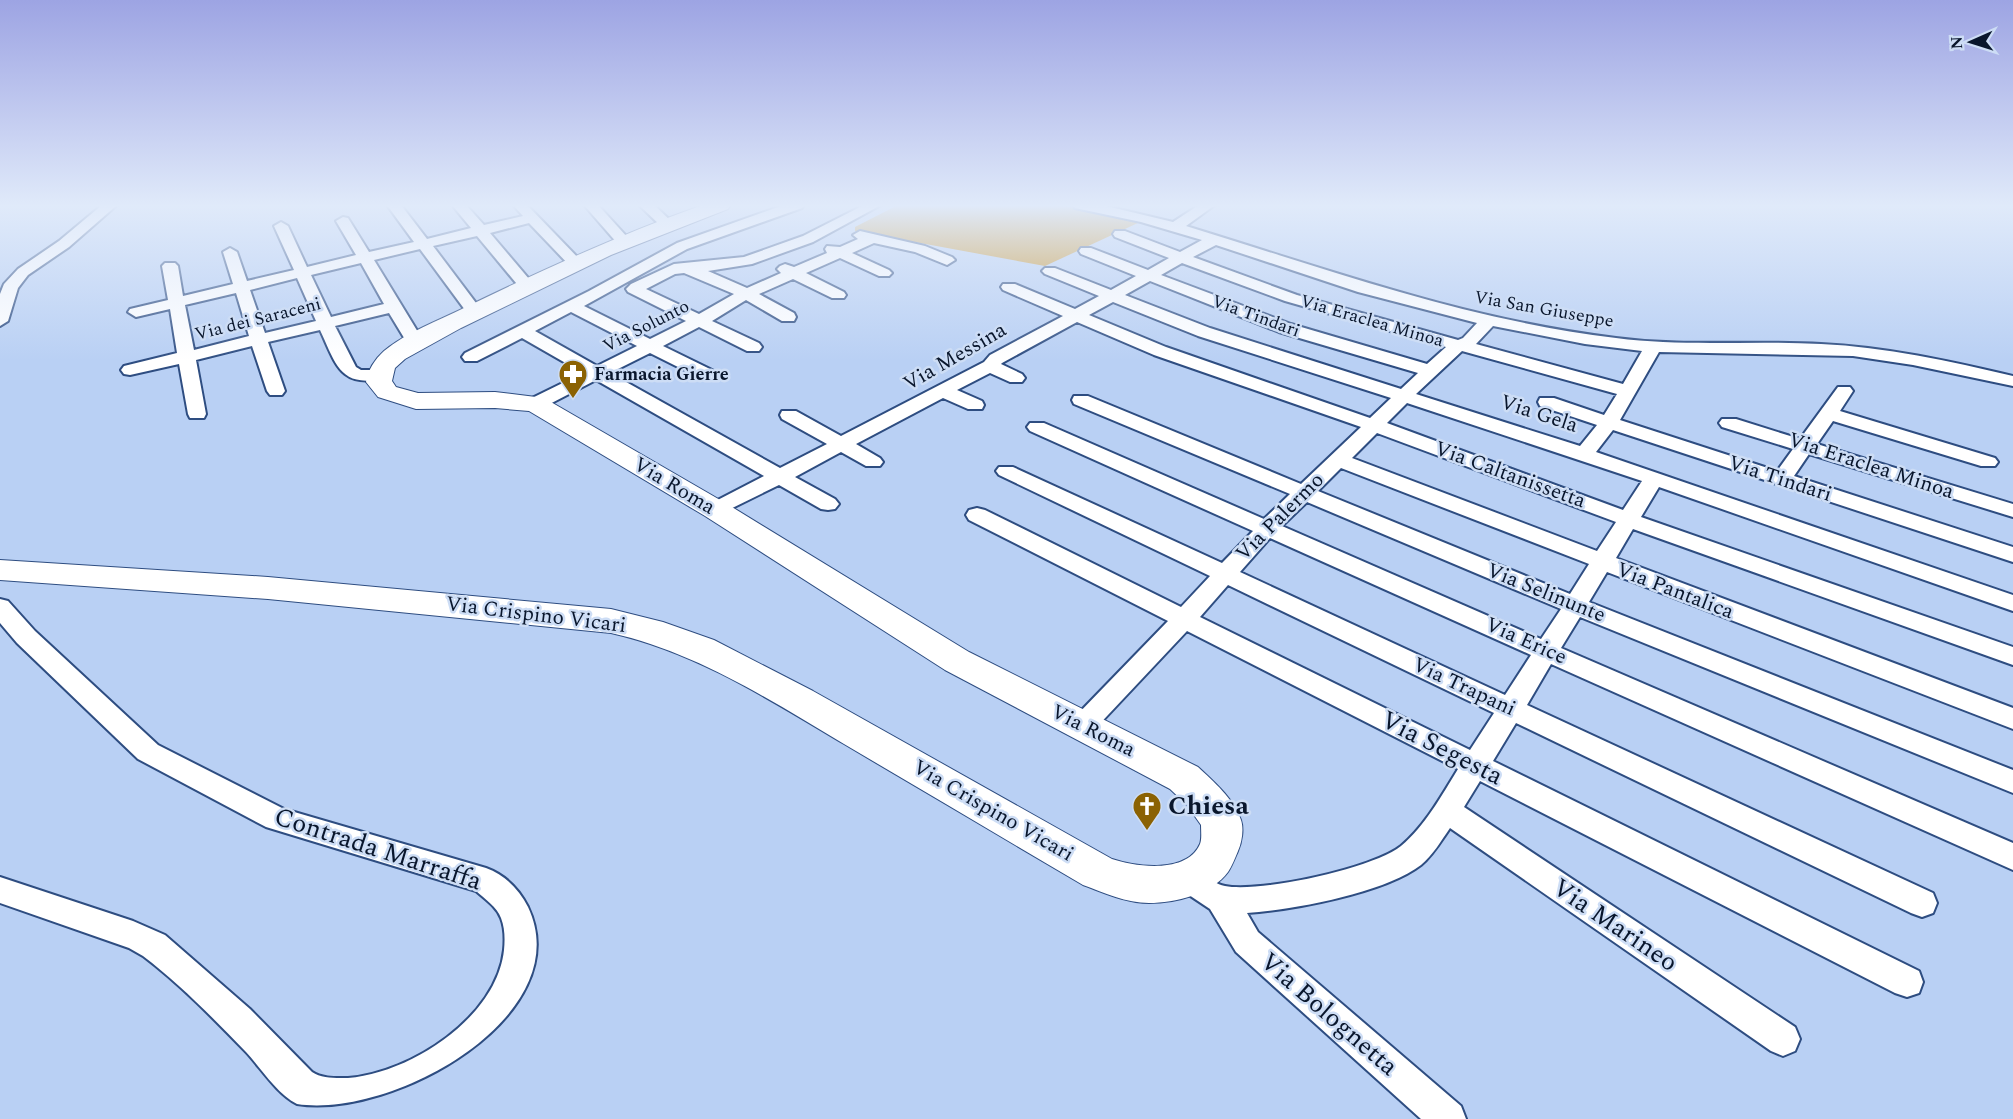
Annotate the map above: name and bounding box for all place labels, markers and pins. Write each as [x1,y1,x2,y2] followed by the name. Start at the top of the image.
[557,358,589,400] pharmacy icon: Farmacia Gierre
[594,361,729,388] place label: Farmacia Gierre
[1168,786,1249,826] place label: Chiesa
[1131,790,1163,832] church icon: Chiesa

